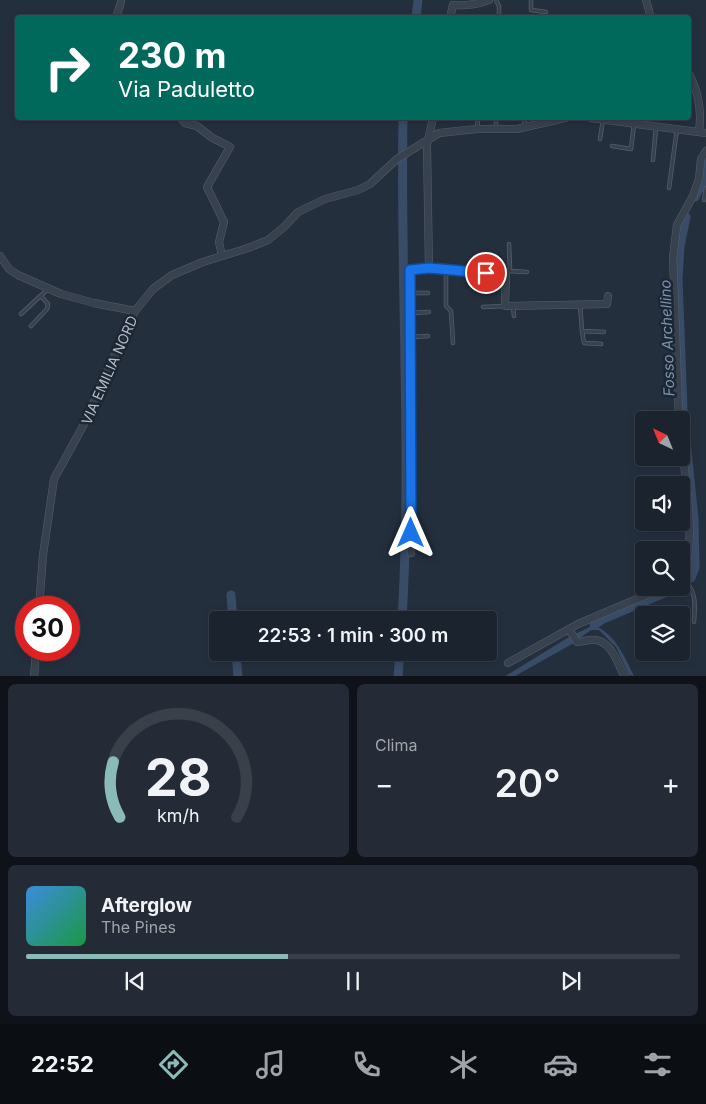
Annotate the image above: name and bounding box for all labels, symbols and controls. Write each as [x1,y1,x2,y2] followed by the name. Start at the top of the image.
[118,34,226,76] text: 230 m
[35,35,100,100] icon: right
[118,76,255,102] text: Via Paduletto
[465,252,507,294] pin
[472,259,500,287] icon: arrive
[655,279,679,397] water label: Fosso Archellino
[77,313,141,427] street label: VIA EMILIA NORD
[635,411,690,466] north arrow
[635,411,690,661] map controls
[635,476,690,531] button: sound
[384,506,436,558] position arrow
[635,541,690,596] button: search
[15,596,80,661] speed limit sign: 30
[635,606,690,661] button: layers
[258,624,448,647] text: 22:53 · 1 min · 300 m
[375,735,417,755] text: Clima
[145,746,212,809] text: 28
[494,760,561,806] text: 20°
[375,767,394,801] text: −
[661,767,680,801] text: +
[157,805,200,826] text: km/h
[101,894,192,917] text: Afterglow
[101,917,176,937] text: The Pines
[121,967,149,995] icon: previous
[339,967,367,995] icon: pause
[557,967,585,995] icon: next
[156,1047,191,1082] icon: directions
[253,1047,288,1082] icon: music
[349,1047,384,1082] icon: phone
[446,1047,481,1082] icon: climate
[543,1047,578,1082] icon: car
[640,1047,675,1082] icon: filters
[31,1051,94,1077] text: 22:52

